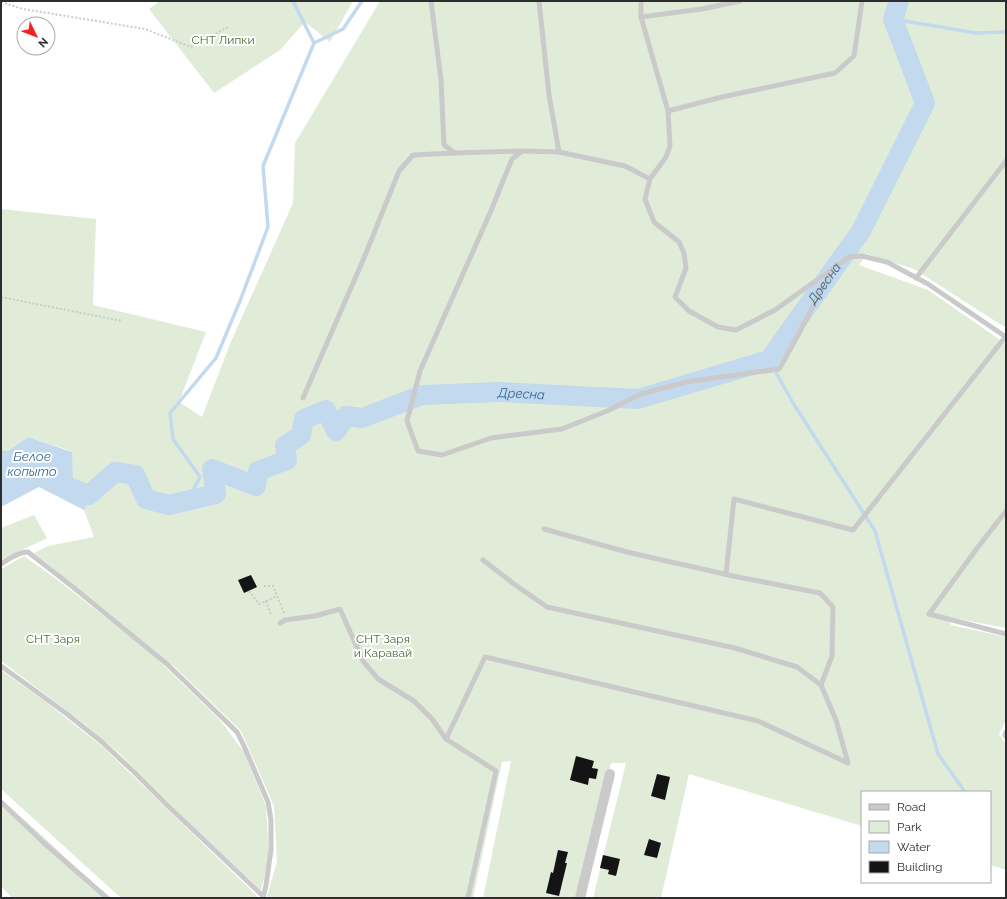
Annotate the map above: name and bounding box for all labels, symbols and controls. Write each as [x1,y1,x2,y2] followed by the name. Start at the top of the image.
[16,16,56,56] north arrow
[191,33,255,47] park label: СНТ Липки
[35,35,51,50] text: N
[804,260,844,308] water label: Дресна
[496,385,545,402] water label: Дресна
[7,449,57,479] water label: Белое копыто
[26,632,80,646] park label: СНТ Заря
[354,632,412,660] park label: СНТ Заря и Каравай
[861,791,991,883] legend
[897,800,926,814] text: Road
[897,820,922,834] text: Park
[897,840,931,854] text: Water
[897,860,943,874] text: Building

